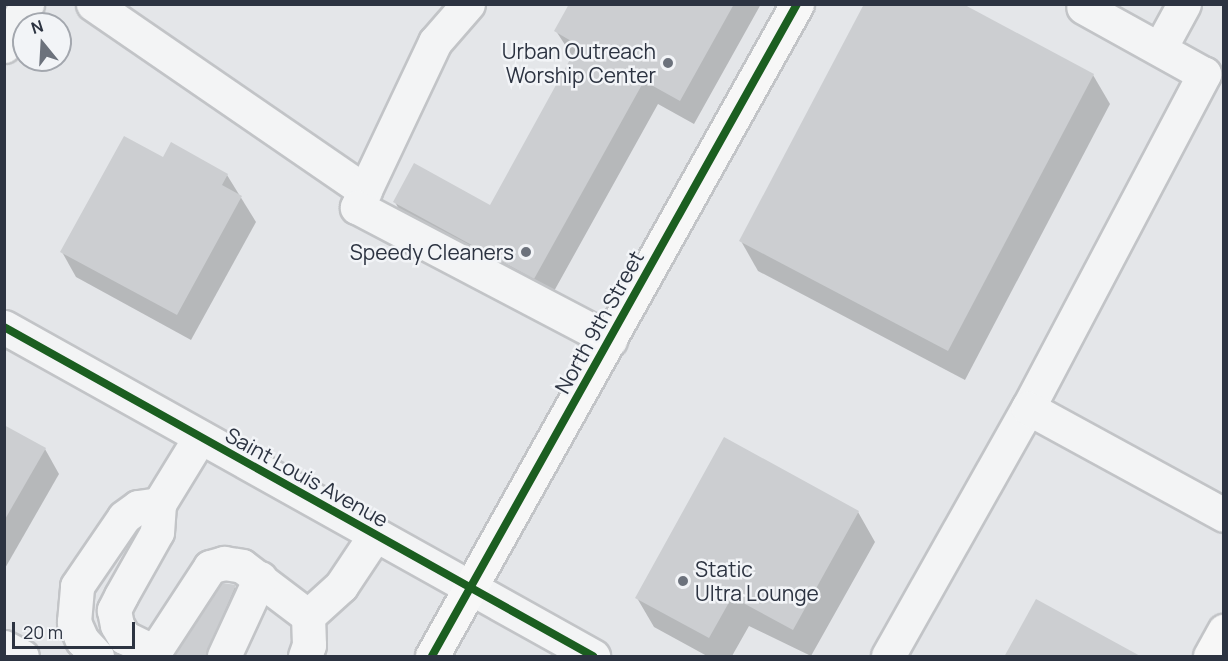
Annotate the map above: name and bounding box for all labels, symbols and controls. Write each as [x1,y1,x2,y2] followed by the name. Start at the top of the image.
[12,12,72,72] north arrow
[28,15,46,39] text: N
[502,38,656,88] place label: Urban Outreach Worship Center
[661,56,675,70] marker: Urban Outreach Worship Center
[350,239,514,265] place label: Speedy Cleaners
[519,245,533,259] marker: Speedy Cleaners
[549,246,649,398] street label: North 9th Street
[221,422,393,532] street label: Saint Louis Avenue
[695,556,819,606] place label: Static Ultra Lounge
[676,574,690,588] marker: Static Ultra Lounge
[15,610,138,648] scale bar
[23,620,63,644] text: 20 m

